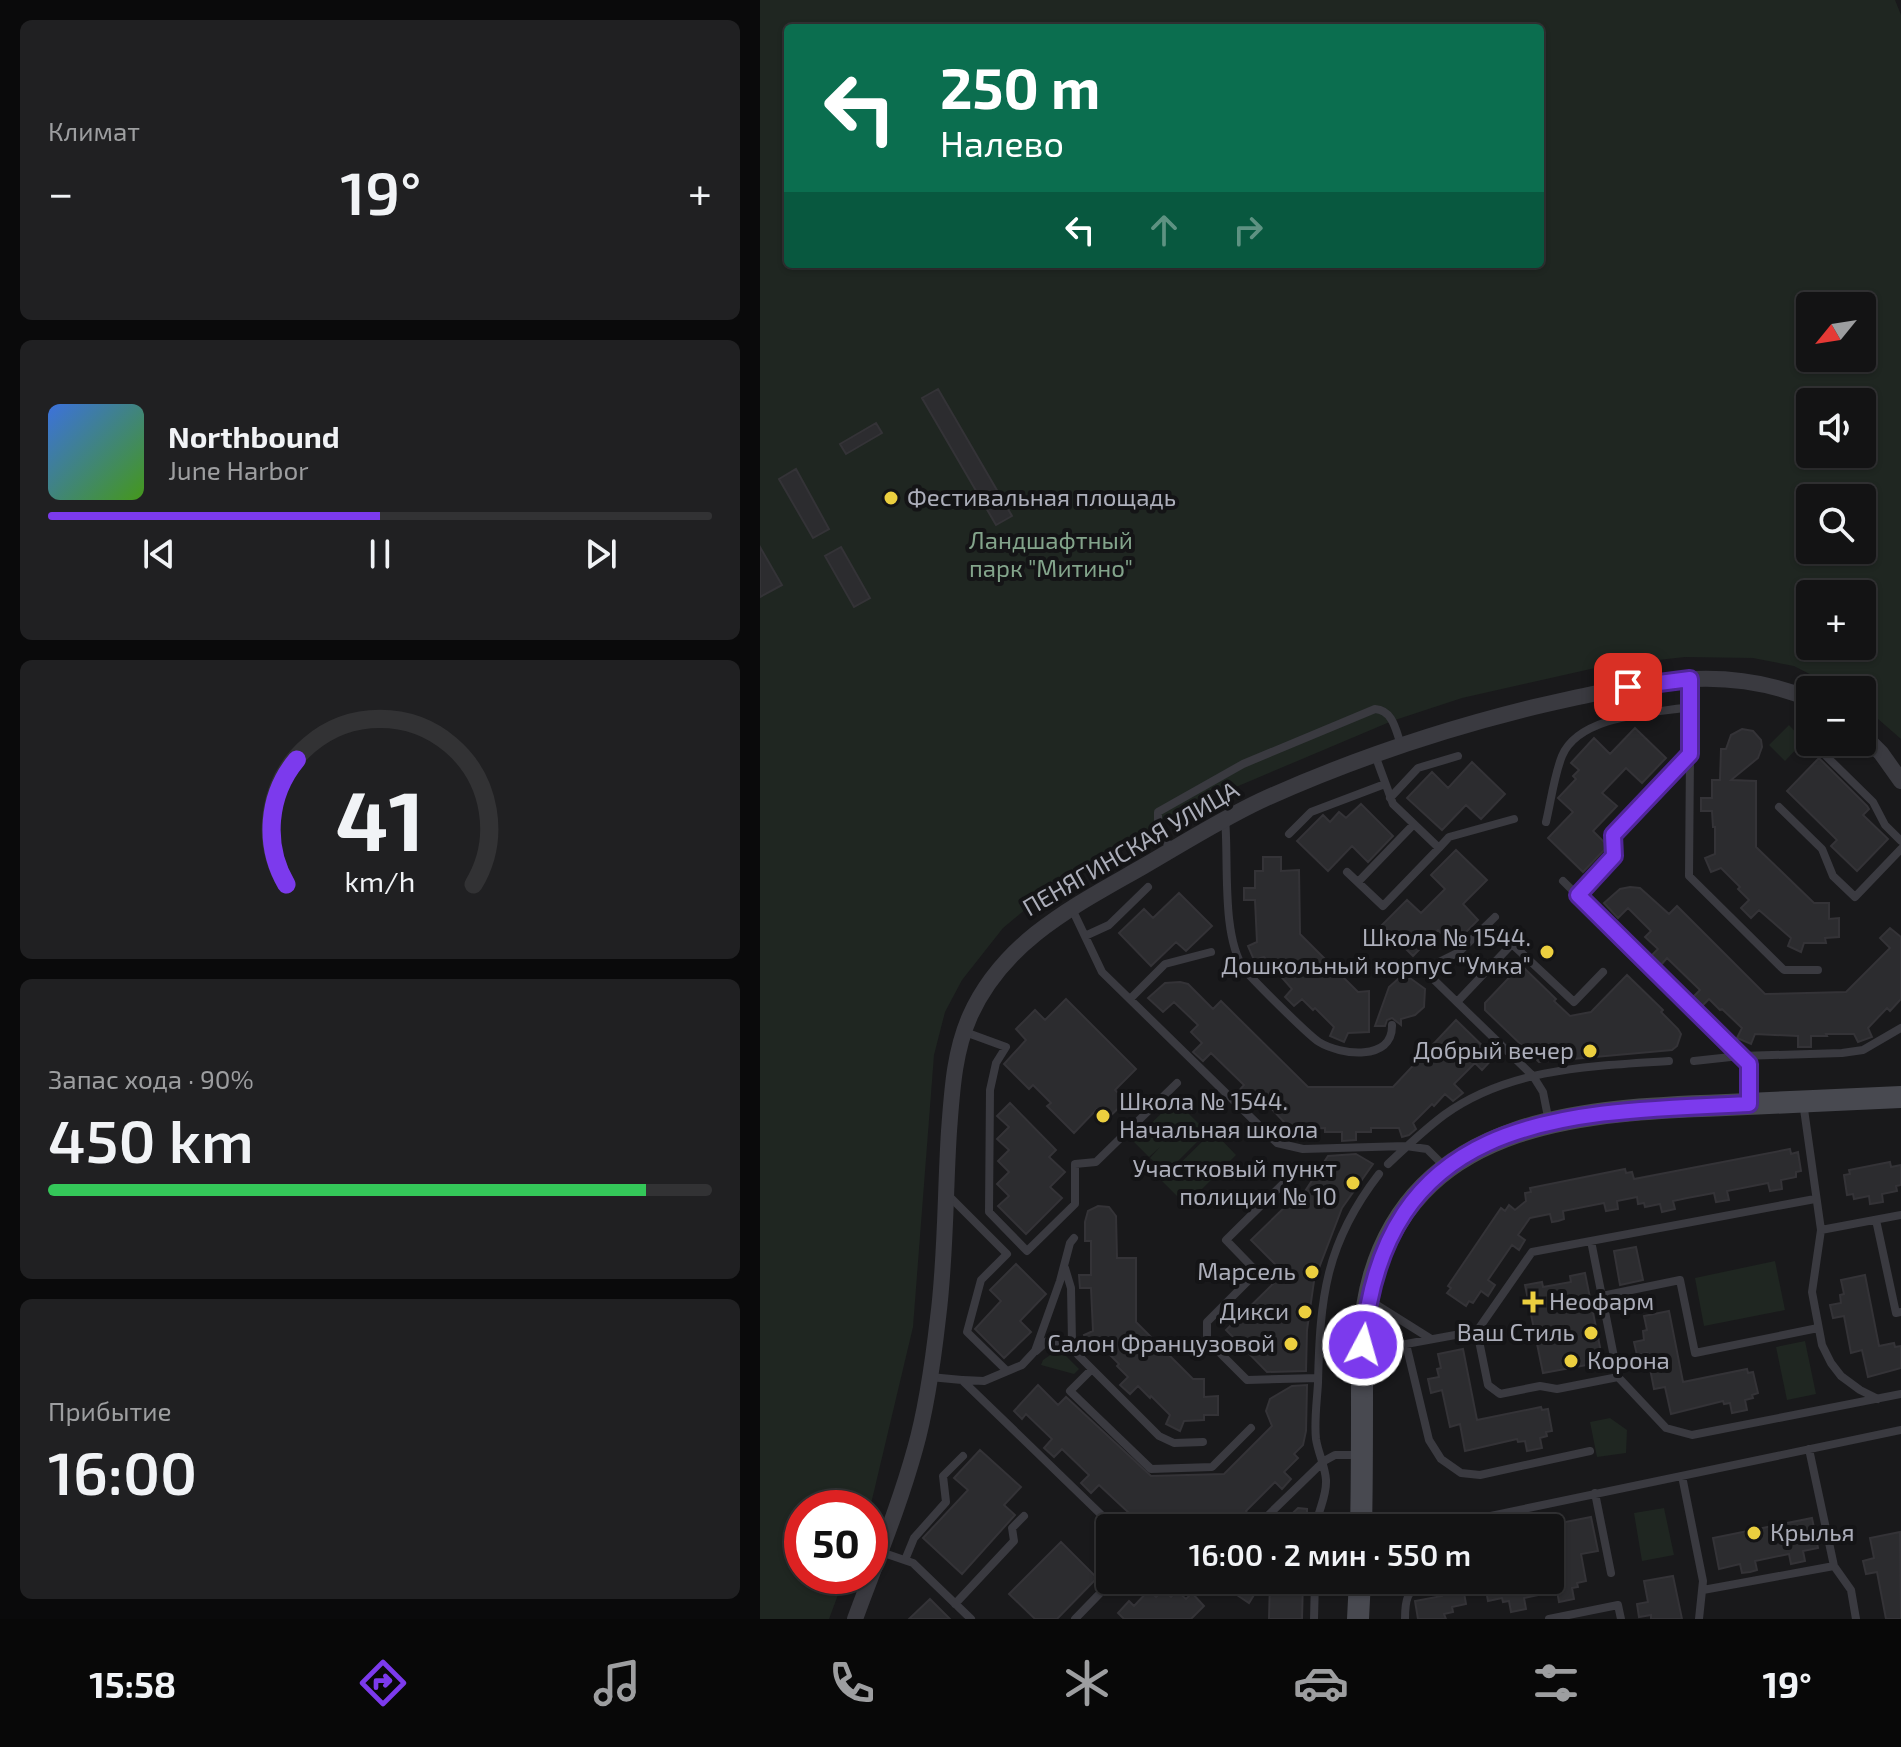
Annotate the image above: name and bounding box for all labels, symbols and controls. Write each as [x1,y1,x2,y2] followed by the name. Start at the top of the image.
[940,53,1100,120] text: 250 m
[808,56,912,160] icon: left
[48,115,140,146] text: Климат
[940,121,1064,164] text: Налево
[340,155,421,227] text: 19°
[48,165,74,218] text: −
[688,165,712,218] text: +
[1058,208,1102,252] icon: left
[1142,208,1186,252] icon: ahead
[1226,208,1270,252] icon: right
[1796,292,1876,372] north arrow
[1796,292,1876,756] map controls
[1796,388,1876,468] button: sound
[168,418,340,454] text: Northbound
[168,454,309,485] text: June Harbor
[907,482,1176,511] place label: Фестивальная площадь
[1796,484,1876,564] button: search
[882,489,900,507] marker: Фестивальная площадь
[969,525,1133,582] park label: Ландшафтный парк "Митино"
[137,532,181,576] icon: previous
[358,532,402,576] icon: pause
[579,532,623,576] icon: next
[1796,580,1876,660] button: +
[1594,653,1662,721] pin
[1606,665,1650,709] icon: arrive
[1796,676,1876,756] button: −
[336,768,424,868] text: 41
[1017,774,1243,921] street label: ПЕНЯГИНСКАЯ УЛИЦА
[345,864,415,899] text: km/h
[1221,922,1531,980] place label: Школа № 1544. Дошкольный корпус "Умка"
[1538,943,1556,961] marker: Школа № 1544. Дошкольный корпус "Умка"
[1413,1035,1574,1064] place label: Добрый вечер
[1581,1042,1599,1060] marker: Добрый вечер
[48,1063,254,1094] text: Запас хода · 90%
[1119,1086,1318,1143] place label: Школа № 1544. Начальная школа
[48,1103,254,1175] text: 450 km
[1094,1107,1112,1125] marker: Школа № 1544. Начальная школа
[1133,1153,1337,1210] place label: Участковый пункт полиции № 10
[1344,1174,1362,1192] marker: Участковый пункт полиции № 10
[1197,1256,1296,1285] place label: Марсель
[1303,1263,1321,1281] marker: Марсель
[1549,1286,1654,1315] place label: Неофарм
[1524,1293,1542,1311] marker: Неофарм
[1220,1296,1289,1325] place label: Дикси
[1296,1303,1314,1321] marker: Дикси
[1321,1303,1405,1387] position arrow
[1457,1317,1575,1346] place label: Ваш Стиль
[1582,1324,1600,1342] marker: Ваш Стиль
[1047,1328,1275,1358] place label: Салон Французовой
[1282,1335,1300,1353] marker: Салон Французовой
[1587,1345,1670,1374] place label: Корона
[1562,1352,1580,1370] marker: Корона
[48,1395,172,1426] text: Прибытие
[48,1435,197,1507] text: 16:00
[784,1490,888,1594] speed limit sign: 50
[1770,1517,1855,1546] place label: Крылья
[1745,1524,1763,1542] marker: Крылья
[1189,1536,1471,1572] text: 16:00 · 2 мин · 550 m
[355,1655,411,1711] icon: directions
[589,1655,645,1711] icon: music
[824,1655,880,1711] icon: phone
[1059,1655,1115,1711] icon: climate
[1293,1655,1349,1711] icon: car
[1528,1655,1584,1711] icon: filters
[89,1662,176,1705] text: 15:58
[1762,1662,1812,1705] text: 19°

